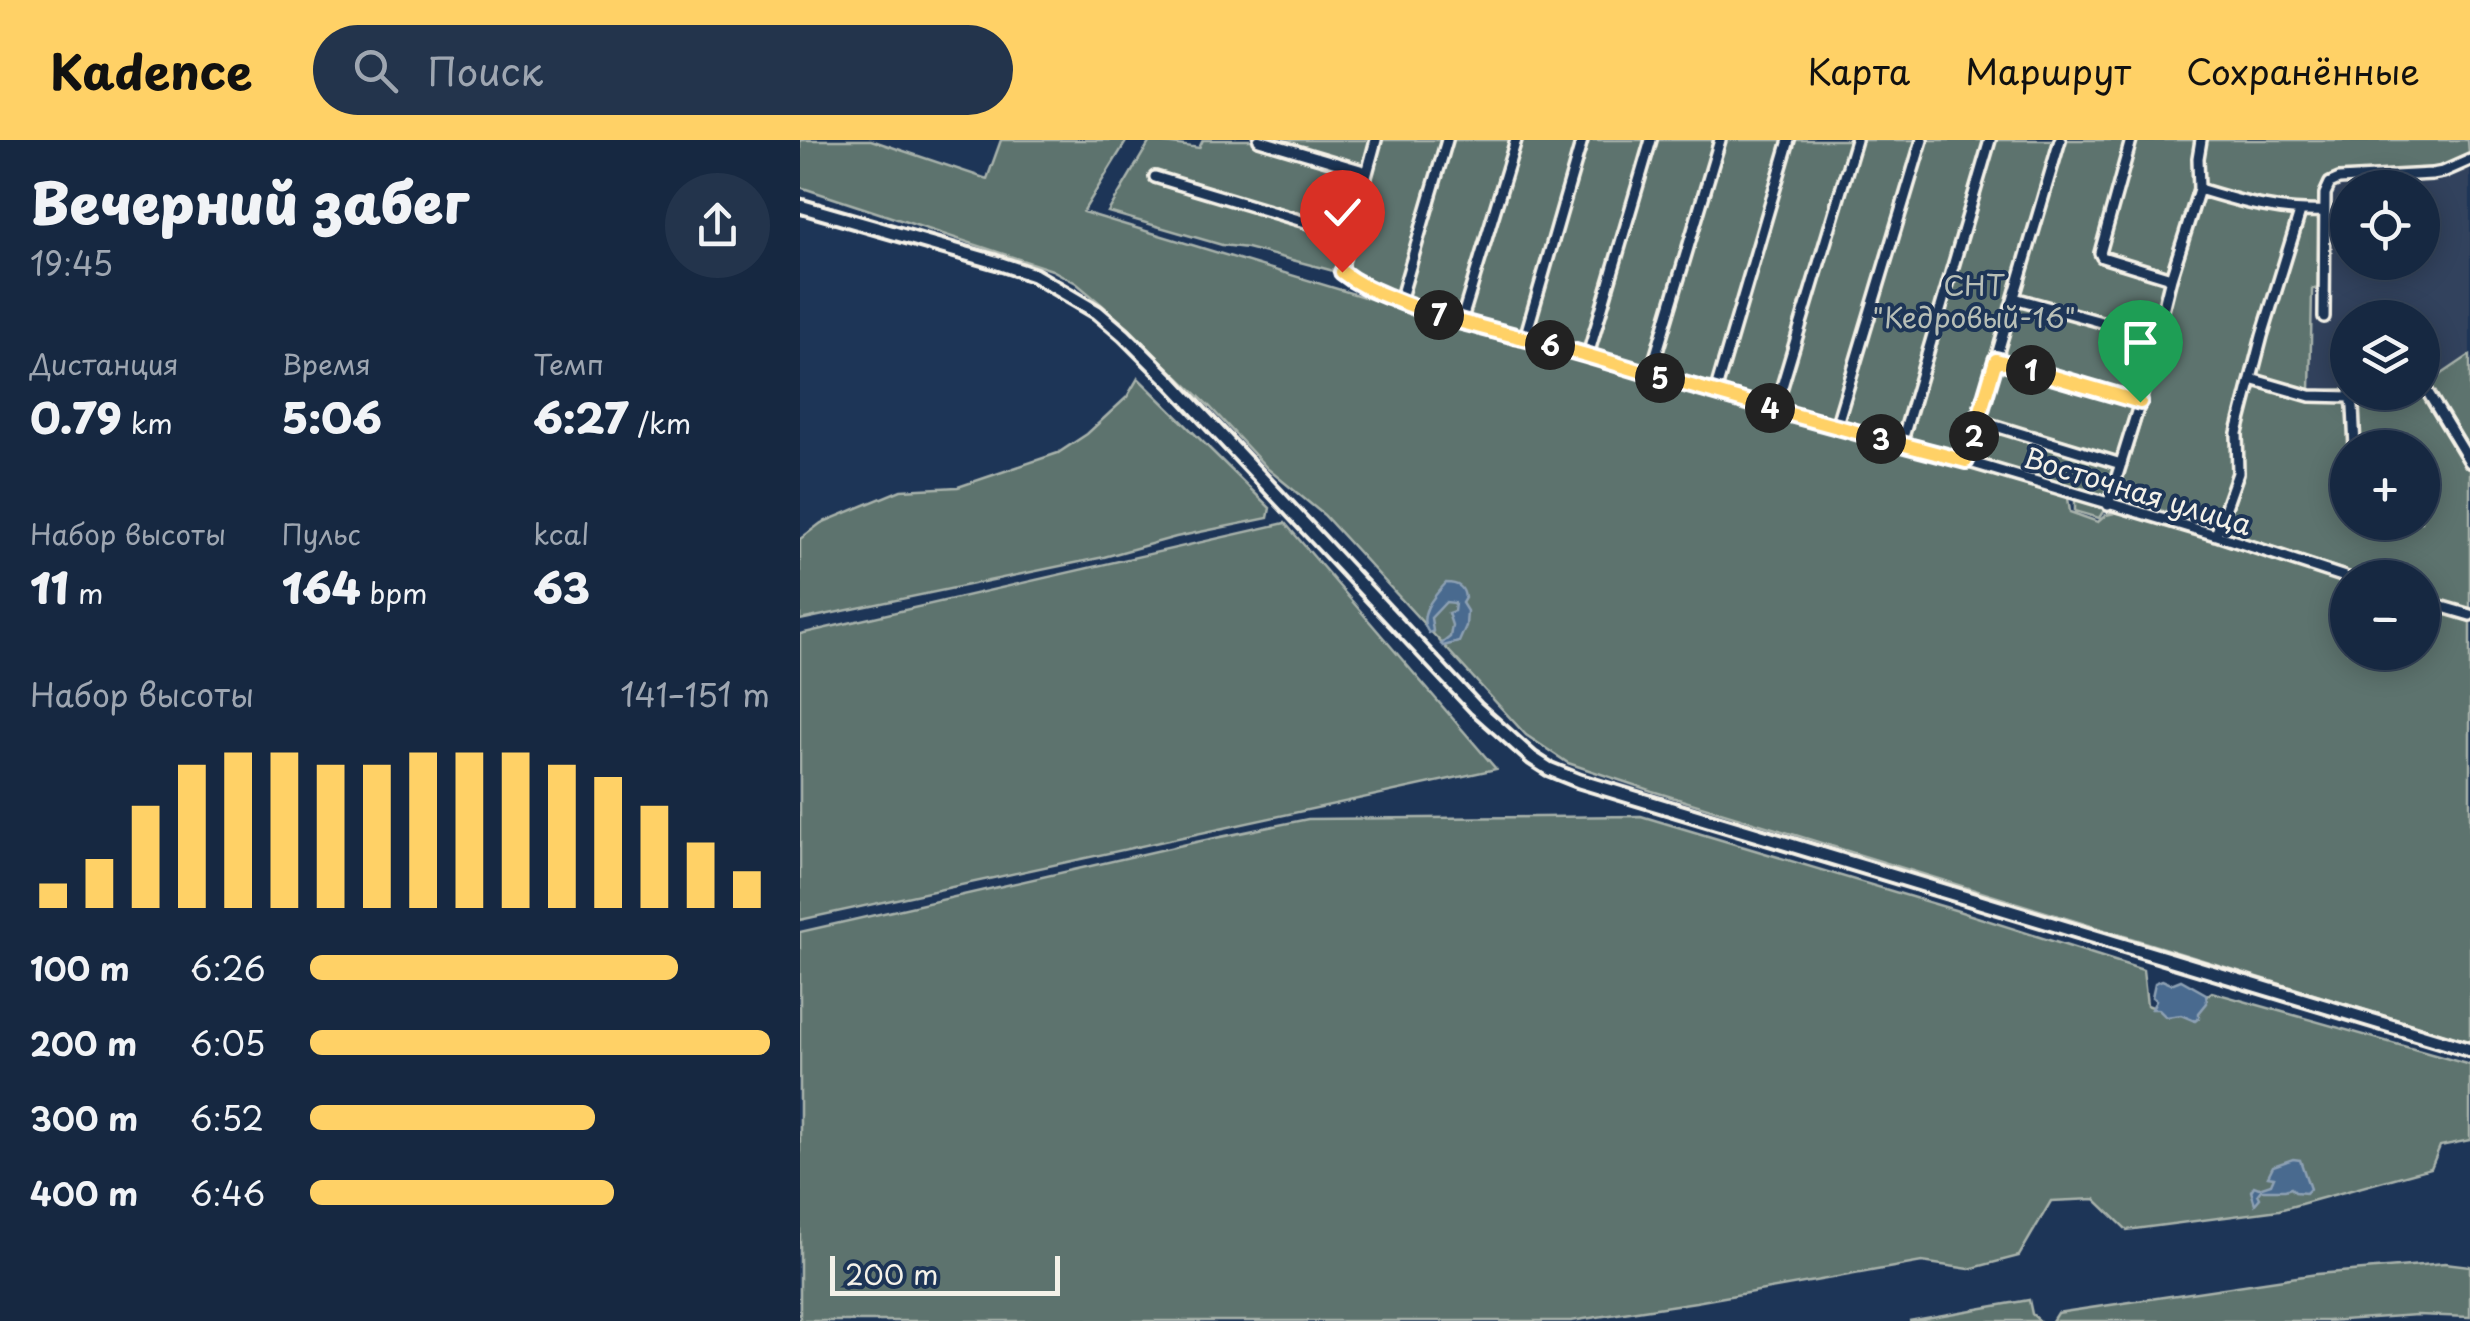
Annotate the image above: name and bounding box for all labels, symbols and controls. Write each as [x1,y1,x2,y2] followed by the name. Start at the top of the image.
[313,25,1013,115] search box
[50,34,253,106] text: Kadence
[428,42,543,99] text: Поиск
[348,43,403,98] icon: search
[1808,44,1910,97] text: Карта
[1965,44,2131,97] text: Маршрут
[2186,44,2420,97] text: Сохранённые
[30,160,469,243] text: Вечерний забег
[1300,170,1385,273] pin
[2330,170,2440,670] map controls
[2330,170,2440,280] button: locate
[665,173,770,278] button: share
[1315,185,1370,240] icon: check
[30,239,113,287] text: 19:45
[1872,263,2076,338] park label: СНТ "Кедровый-16"
[1414,290,1464,340] pin: 7
[1431,293,1447,336] text: 7
[2098,300,2183,403] pin
[2330,300,2440,410] button: layers
[2113,315,2168,370] icon: arrive
[1525,320,1575,370] pin: 6
[1540,323,1560,366] text: 6
[30,342,179,385] text: Дистанция
[282,342,371,385] text: Время
[533,342,604,385] text: Темп
[2006,345,2056,395] pin: 1
[2024,348,2038,391] text: 1
[1635,353,1685,403] pin: 5
[1651,356,1669,399] text: 5
[1745,383,1795,433] pin: 4
[30,385,122,448] text: 0.79
[282,385,382,448] text: 5:06
[533,385,629,448] text: 6:27
[1760,386,1780,429] text: 4
[122,401,173,444] text: km
[629,401,691,444] text: /km
[1949,411,1999,461] pin: 2
[1856,414,1906,464] pin: 3
[1964,414,1984,457] text: 2
[1872,417,1890,460] text: 3
[2330,430,2440,540] button: +
[2019,435,2258,545] street label: Восточная улица
[30,512,226,555] text: Набор высоты
[282,512,361,555] text: Пульс
[533,512,589,555] text: kcal
[30,555,69,618] text: 11
[282,555,360,618] text: 164
[533,555,590,618] text: 63
[2330,560,2440,670] button: −
[69,571,103,614] text: m
[360,571,428,614] text: bpm
[30,670,254,718] text: Набор высоты
[620,670,770,718] text: 141–151 m
[30,944,130,992] text: 100 m
[190,944,265,992] text: 6:26
[30,1019,137,1067] text: 200 m
[190,1019,265,1067] text: 6:05
[30,1094,138,1142] text: 300 m
[190,1094,264,1142] text: 6:52
[30,1169,138,1217] text: 400 m
[190,1169,265,1217] text: 6:46
[830,1251,1060,1296] scale bar
[845,1252,938,1295] text: 200 m

